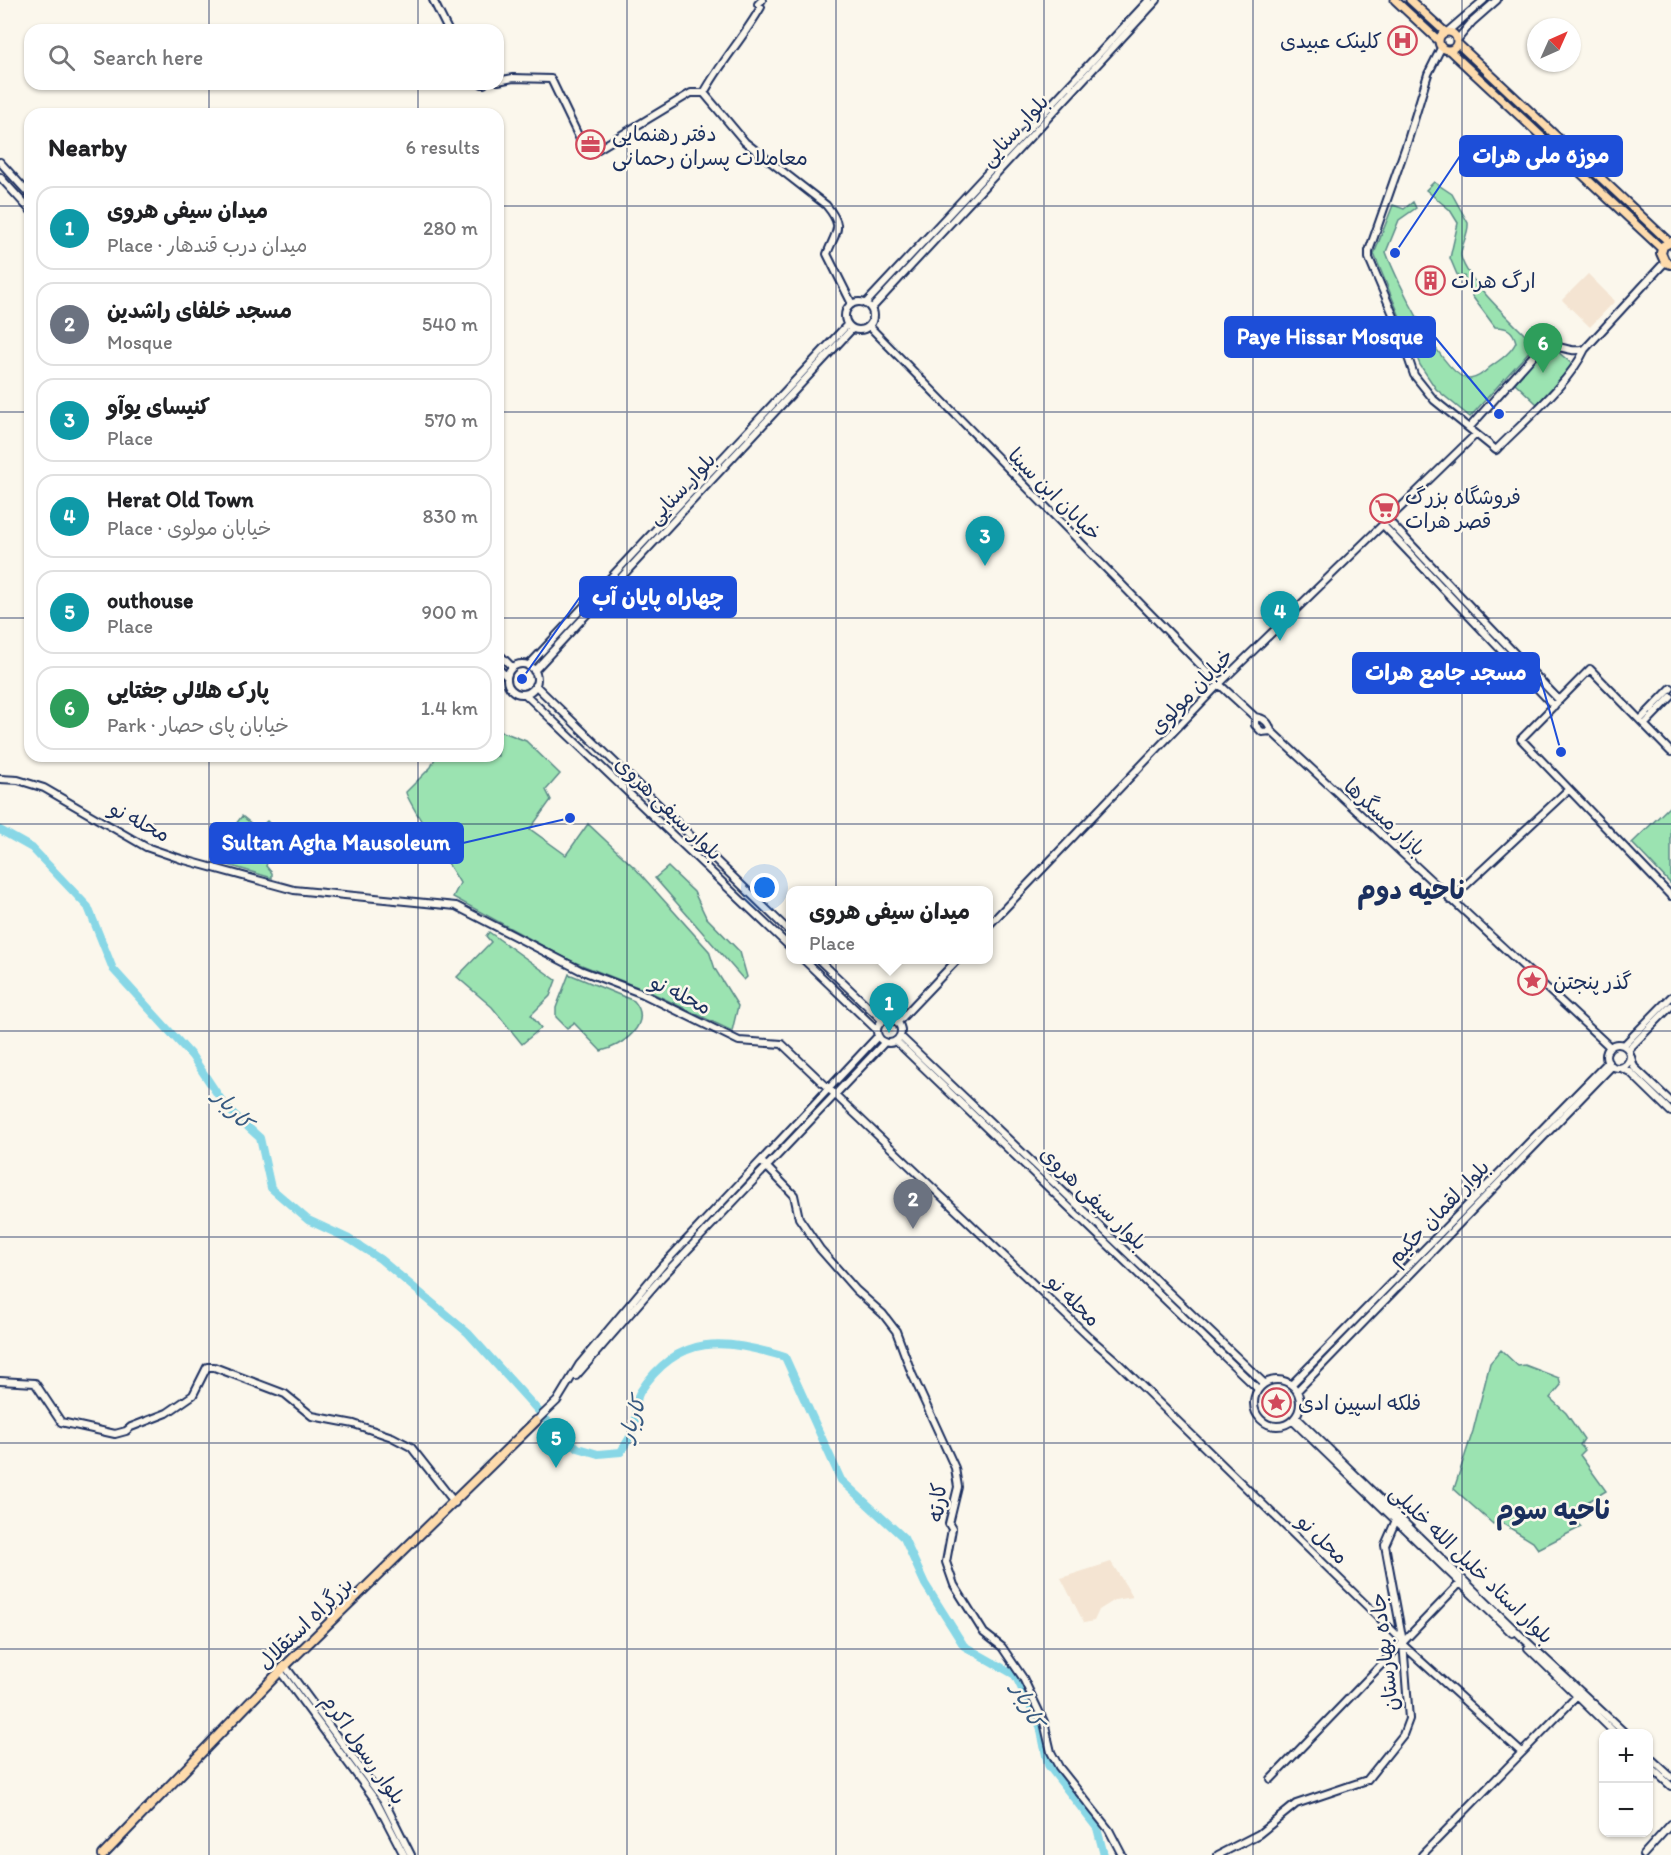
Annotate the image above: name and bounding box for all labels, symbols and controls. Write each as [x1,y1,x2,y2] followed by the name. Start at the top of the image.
[1527,18,1581,72] north arrow
[24,24,504,90] search box
[1387,24,1419,56] hospital icon: کلینک عبیدی
[1280,28,1382,54] place label: کلینک عبیدی
[45,41,78,74] icon: search
[93,44,203,71] text: Search here
[974,89,1055,172] street label: بلوار سنایی
[612,121,808,172] place label: دفتر رهنمایی معاملات پسران رحمانی
[575,129,607,161] office icon: دفتر رهنمایی معاملات پسران رحمانی
[48,131,127,163] text: Nearby
[406,135,480,159] text: 6 results
[1460,136,1622,176] callout: موزه ملی هرات
[1472,142,1610,170] text: موزه ملی هرات
[107,197,268,224] text: میدان سیفی هروی
[65,216,74,240] text: 1
[423,216,478,240] text: 280 m
[107,233,307,257] text: Place · میدان درب قندهار
[1414,264,1446,296] building icon: ارگ هرات
[1451,268,1536,293] place label: ارگ هرات
[107,297,292,324] text: مسجد خلفای راشدین
[64,312,75,336] text: 2
[422,312,478,336] text: 540 m
[1225,317,1435,357] callout: Paye Hissar Mosque
[1237,323,1423,350] text: Paye Hissar Mosque
[1524,324,1562,373] pin: 6
[107,330,173,354] text: Mosque
[107,393,210,420] text: کنیسای یوآو
[64,408,75,432] text: 3
[424,408,478,432] text: 570 m
[107,426,153,450] text: Place
[1003,442,1107,546] street label: خیابان ابن سینا
[641,447,722,530] street label: بلوار سنایی
[1405,484,1521,533] place label: فروشگاه بزرگ قصر هرات
[107,486,254,513] text: Herat Old Town
[1368,492,1400,524] supermarket icon: فروشگاه بزرگ قصر هرات
[63,504,76,528] text: 4
[423,504,478,528] text: 830 m
[107,516,272,540] text: Place · خیابان مولوی
[966,516,1004,566] pin: 3
[580,577,736,617] callout: چهاراه پایان آب
[592,584,724,612] text: چهاراه پایان آب
[107,587,193,614] text: outhouse
[1260,592,1300,641] pin: 4
[64,600,75,624] text: 5
[422,600,478,624] text: 900 m
[107,614,153,638] text: Place
[1144,643,1239,740] street label: خیابان مولوی
[1353,653,1539,693] callout: مسجد جامع هرات
[1365,659,1527,688] text: مسجد جامع هرات
[107,677,269,704] text: پارک هلالی جغتایی
[64,696,75,720] text: 6
[421,696,478,720] text: 1.4 km
[107,713,289,737] text: Park · خیابان پای حصار
[609,751,728,867] street label: بلوار سیفی هروی
[1338,773,1431,862] street label: بازار مسگرها
[103,794,174,848] street label: محله نو
[210,823,463,863] callout: Sultan Agha Mausoleum
[222,829,451,856] text: Sultan Agha Mausoleum
[750,873,779,902] your location
[1357,873,1465,910] district label: ناحیه دوم
[786,886,993,964] popup
[809,898,970,925] text: میدان سیفی هروی
[809,931,855,955] text: Place
[1516,965,1548,997] place icon: گذر پنجتن
[644,968,715,1020] street label: محله نو
[1553,969,1632,995] place label: گذر پنجتن
[870,984,908,1033] pin: 1
[206,1081,260,1137] water label: کاربار
[1034,1141,1153,1257] street label: بلوار سیفی هروی
[1382,1154,1497,1272] street label: بلوار لقمان حکیم
[894,1180,932,1229] pin: 2
[1040,1267,1106,1332] street label: محله نو
[1261,1386,1293,1418] place icon: فلکه اسپین ادی
[611,1390,653,1447] water label: کاربار
[1298,1390,1421,1416] place label: فلکه اسپین ادی
[536,1418,576,1468] pin: 5
[1384,1479,1559,1650] street label: بلوار استاد خلیل الله خلیلی
[923,1481,951,1523] street label: کارته
[1496,1493,1610,1531] district label: ناحیه سوم
[1290,1507,1354,1570] street label: محل نو
[252,1571,359,1675] street label: بزرگراه استقلال
[1364,1591,1405,1713] street label: جاده بهارستان
[1005,1676,1051,1734] water label: کاربار
[313,1689,411,1811] street label: بلوار رسول اکرم
[1599,1729,1653,1837] map controls
[1599,1729,1653,1783] button: +
[1599,1783,1653,1837] button: −

